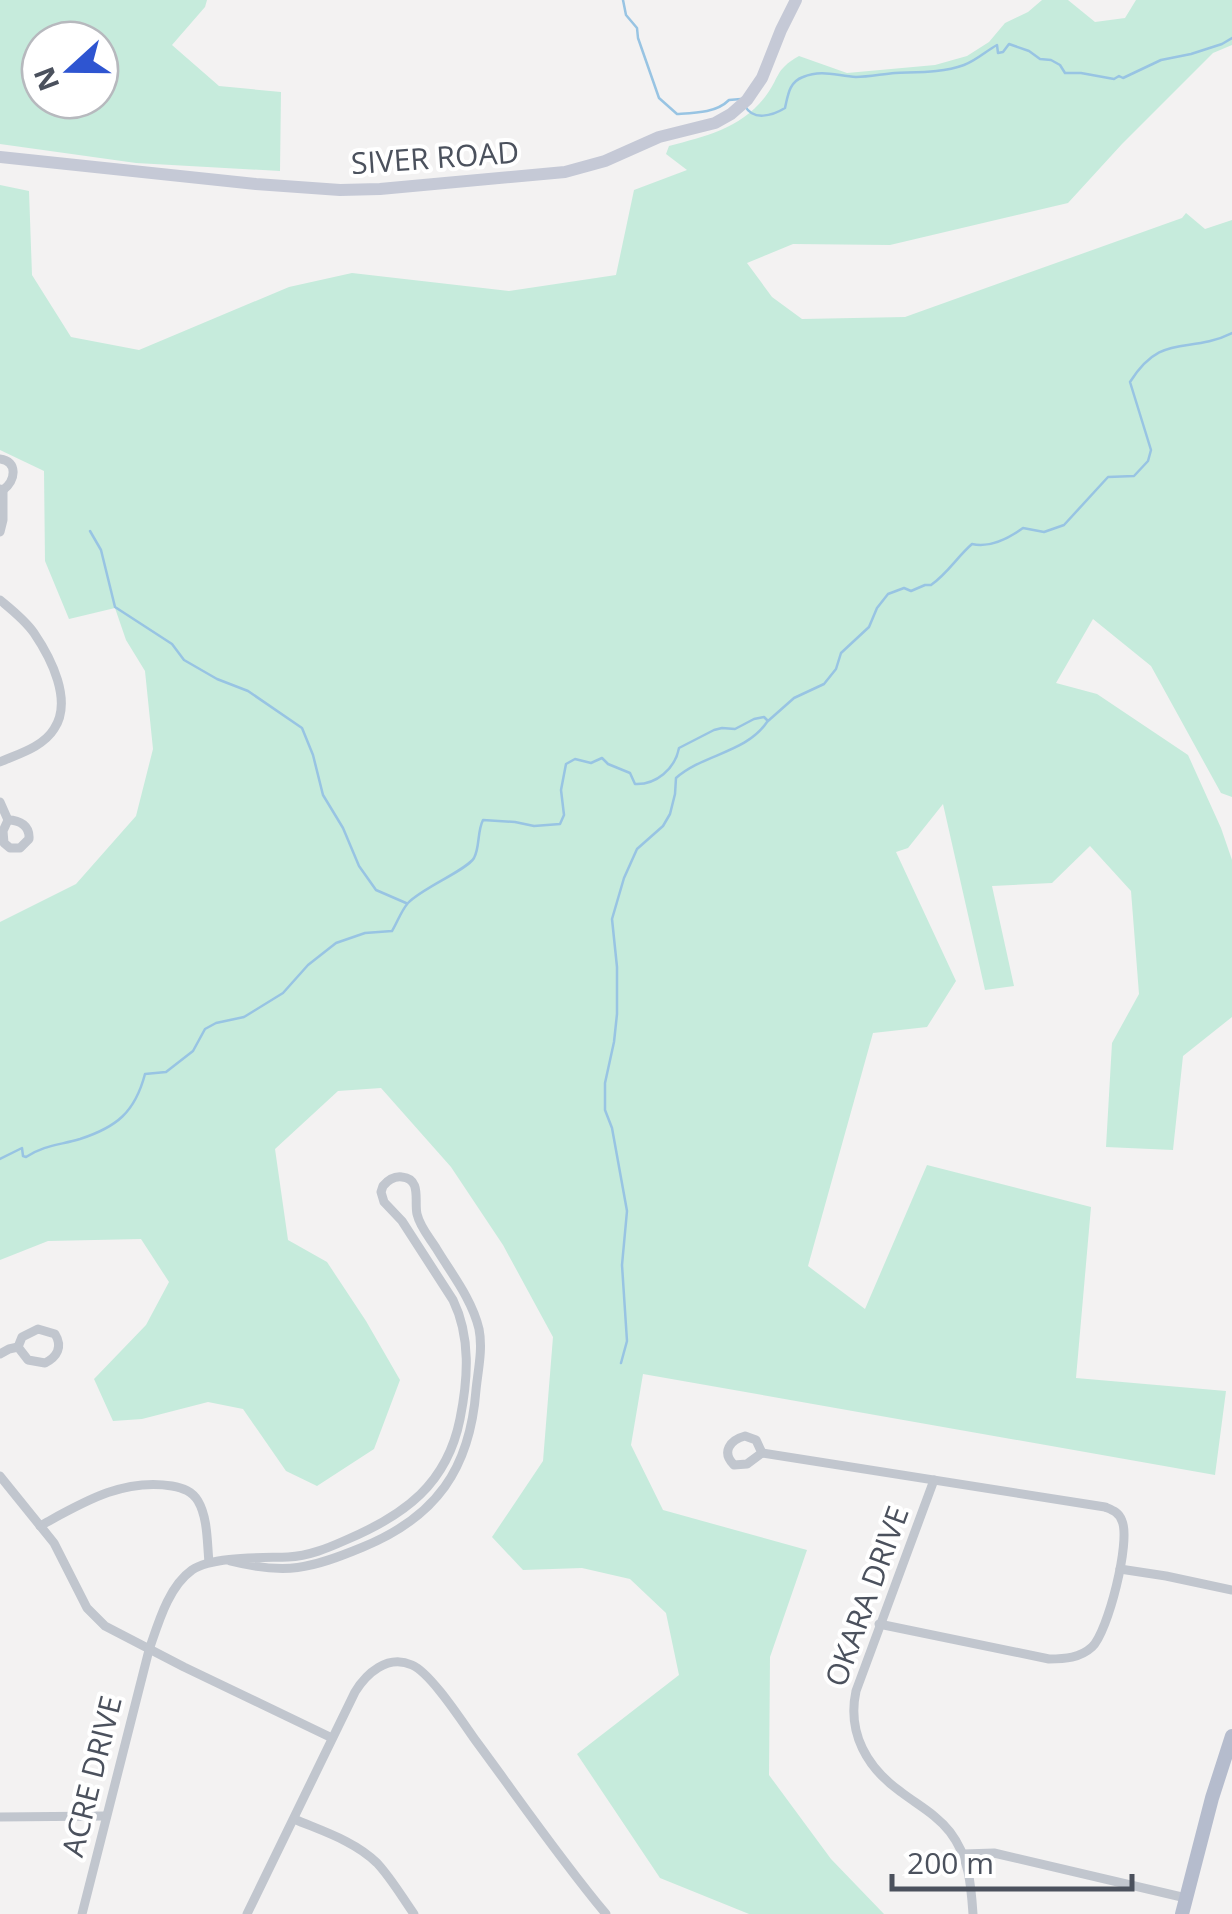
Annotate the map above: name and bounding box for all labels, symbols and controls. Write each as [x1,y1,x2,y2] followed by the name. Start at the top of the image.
[20,20,120,120] north arrow
[24,62,68,97] text: N
[350,131,520,183] street label: SIVER ROAD
[814,1500,918,1692] street label: OKARA DRIVE
[51,1691,131,1861] street label: ACRE DRIVE
[892,1829,1132,1891] scale bar
[907,1842,994,1883] text: 200 m

